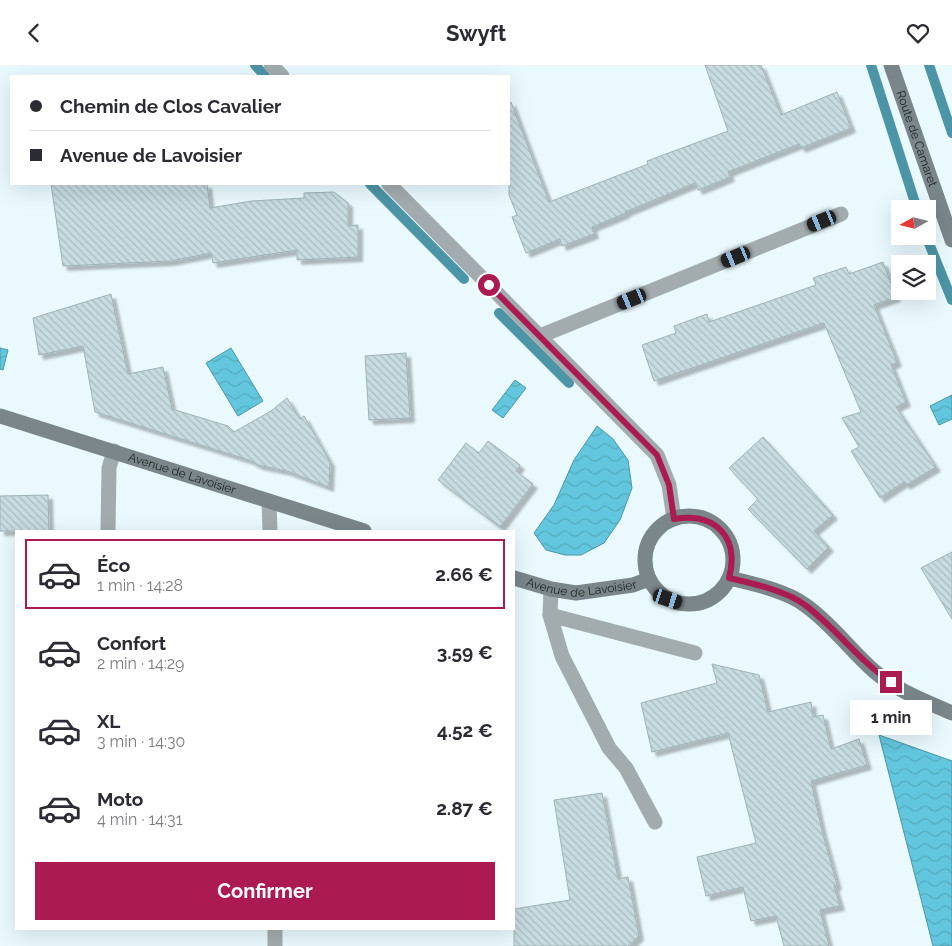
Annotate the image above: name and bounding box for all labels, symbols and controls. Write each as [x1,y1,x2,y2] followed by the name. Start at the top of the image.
[20,19,48,47] icon: back
[904,19,932,47] icon: heart
[446,20,506,46] text: Swyft
[893,89,940,189] street label: Route de Camaret
[60,95,281,117] text: Chemin de Clos Cavalier
[60,144,242,166] text: Avenue de Lavoisier
[891,200,936,245] north arrow
[891,200,936,300] map controls
[805,208,838,234] car
[719,244,752,270] car
[891,255,936,300] button: layers
[478,274,500,296] route start
[615,286,648,312] car
[127,450,238,497] street label: Avenue de Lavoisier
[37,552,82,597] icon: car
[97,554,130,576] text: Éco
[435,563,493,585] text: 2.66 €
[525,575,639,600] street label: Avenue de Lavoisier
[97,576,183,595] text: 1 min · 14:28
[651,587,684,611] car
[37,630,82,675] icon: car
[97,632,166,654] text: Confort
[437,641,493,663] text: 3.59 €
[97,654,184,673] text: 2 min · 14:29
[880,671,902,693] route end
[850,699,932,735] callout: 1 min
[37,708,82,753] icon: car
[871,708,911,727] text: 1 min
[97,710,120,732] text: XL
[437,719,493,741] text: 4.52 €
[97,732,185,751] text: 3 min · 14:30
[37,786,82,831] icon: car
[97,788,143,810] text: Moto
[436,797,493,819] text: 2.87 €
[97,810,183,829] text: 4 min · 14:31
[35,862,495,920] button: Confirmer

